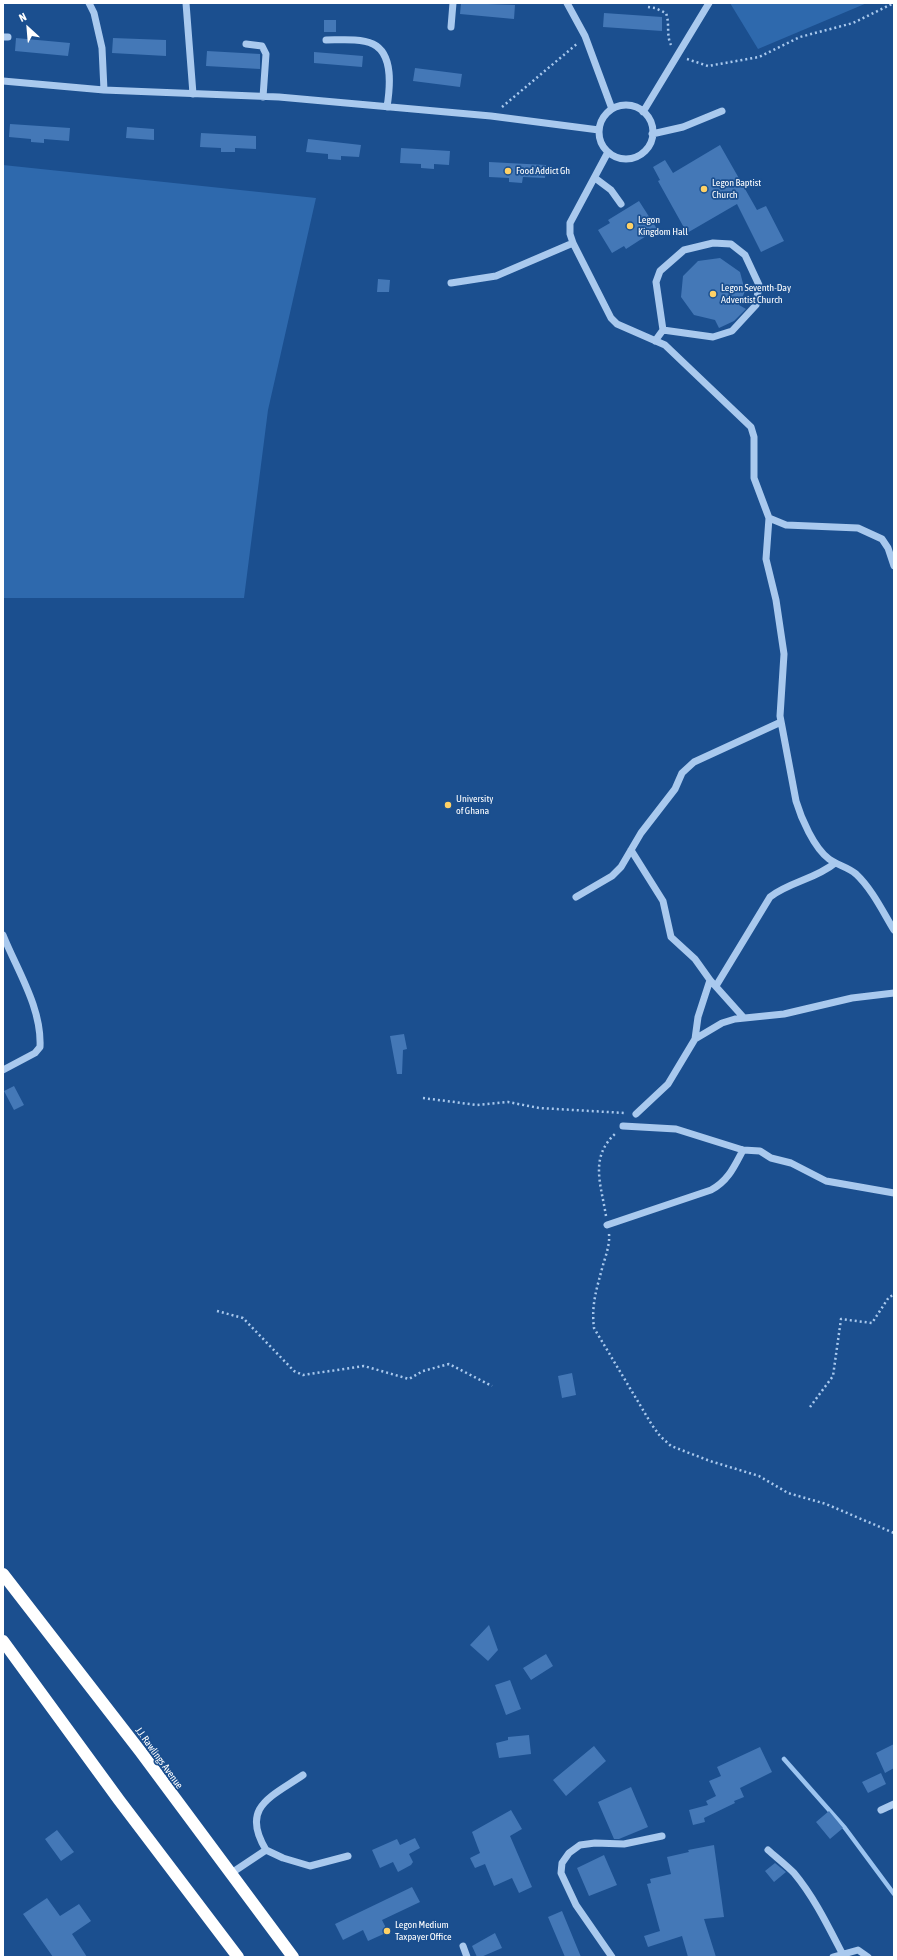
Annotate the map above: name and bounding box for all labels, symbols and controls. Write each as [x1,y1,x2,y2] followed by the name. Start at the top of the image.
[8,8,48,48] north arrow
[17,10,28,24] text: N
[516,165,570,177] place label: Food Addict Gh
[503,166,513,176] marker: Food Addict Gh
[712,177,761,200] place label: Legon Baptist Church
[699,184,709,194] marker: Legon Baptist Church
[638,214,688,238] place label: Legon Kingdom Hall
[625,221,635,231] marker: Legon Kingdom Hall
[721,282,791,306] place label: Legon Seventh-Day Adventist Church
[708,289,718,299] marker: Legon Seventh-Day Adventist Church
[456,793,493,816] place label: University of Ghana
[443,800,453,810] marker: University of Ghana
[133,1725,185,1791] street label: J.J. Rawlings Avenue
[395,1919,451,1942] place label: Legon Medium Taxpayer Office
[382,1926,392,1936] marker: Legon Medium Taxpayer Office

